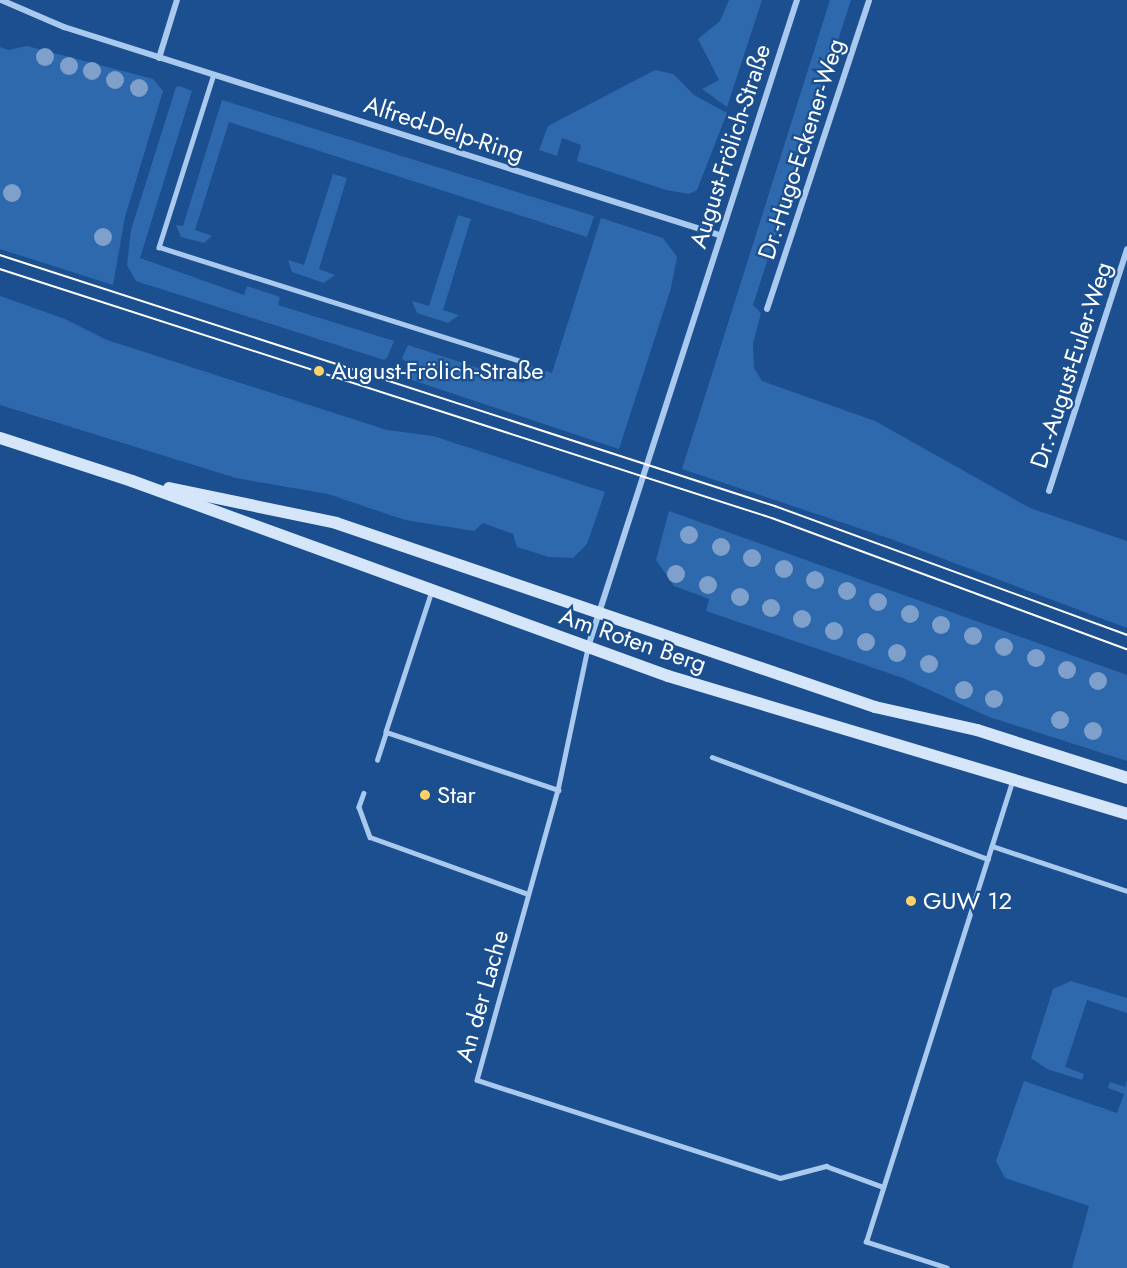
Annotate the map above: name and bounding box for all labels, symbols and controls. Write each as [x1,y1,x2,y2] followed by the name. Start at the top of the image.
[752,35,850,263] street label: Dr.-Hugo-Eckener-Weg
[683,40,777,252] street label: August-Frölich-Straße
[361,90,527,168] street label: Alfred-Delp-Ring
[1024,258,1118,472] street label: Dr.-August-Euler-Weg
[331,357,544,385] place label: August-Frölich-Straße
[312,364,326,378] marker: August-Frölich-Straße
[556,601,710,679] street label: Am Roten Berg
[437,781,476,809] place label: Star
[418,788,432,802] marker: Star
[923,887,1012,915] place label: GUW 12
[904,894,918,908] marker: GUW 12
[449,927,515,1065] street label: An der Lache

